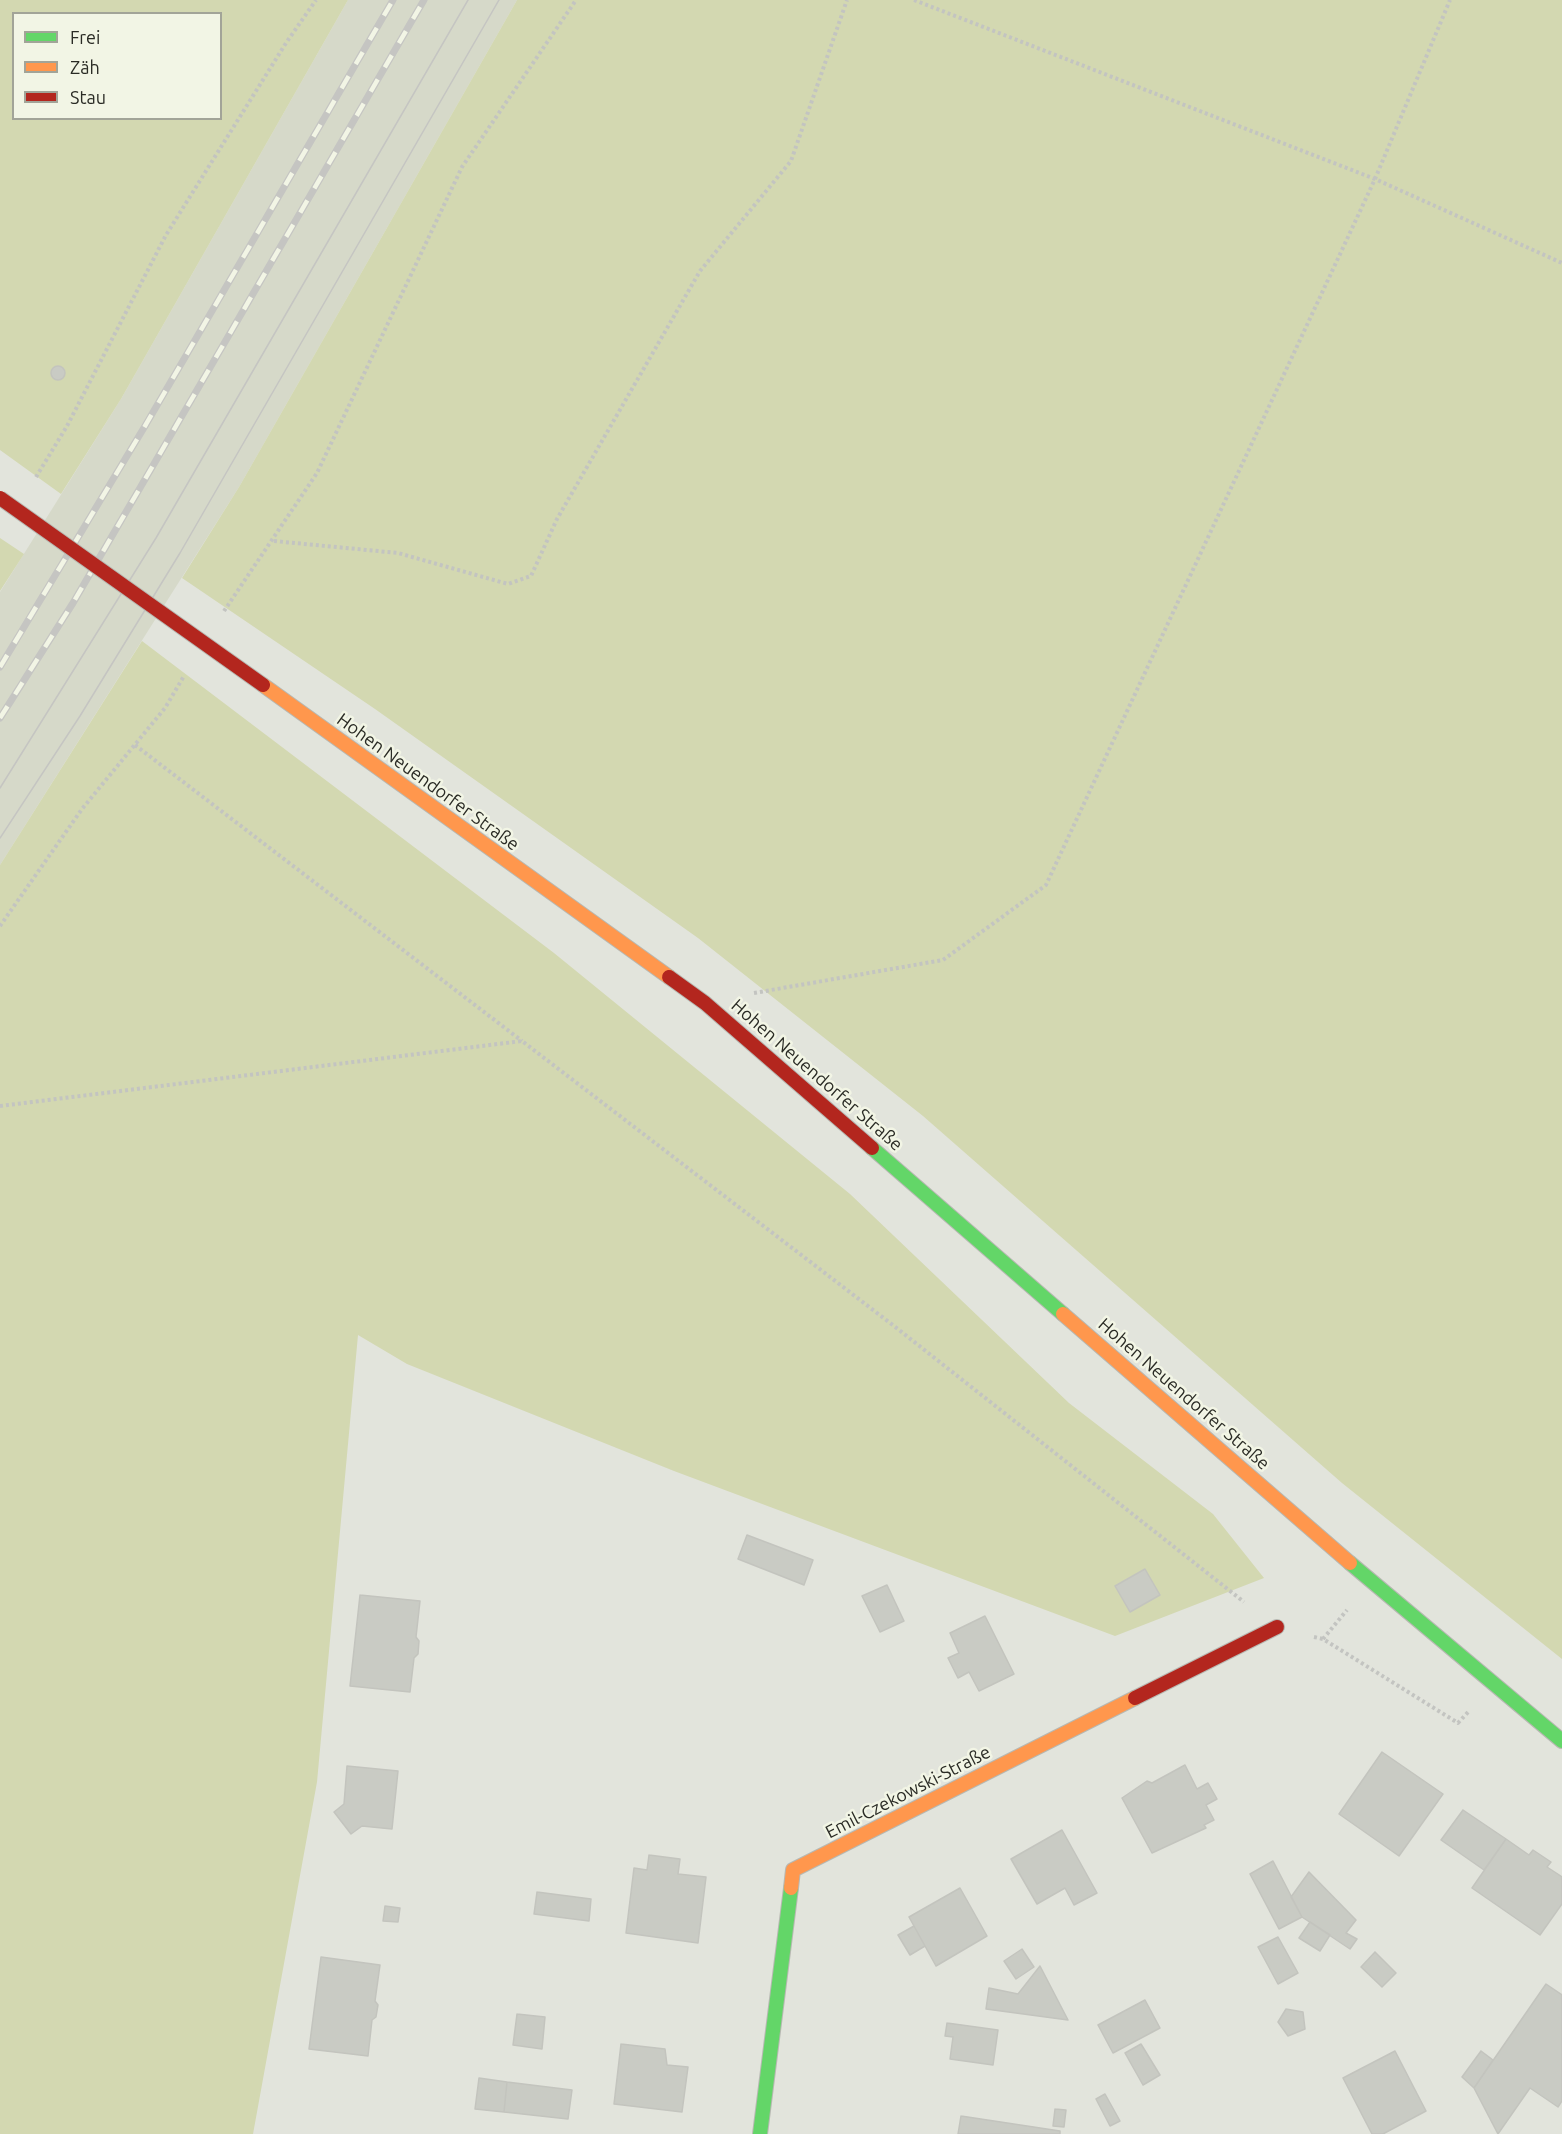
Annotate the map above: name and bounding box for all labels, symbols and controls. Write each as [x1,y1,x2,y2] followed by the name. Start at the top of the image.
[12,12,222,120] legend
[70,27,100,47] text: Frei
[70,57,100,77] text: Zäh
[70,87,106,107] text: Stau
[333,709,523,855] street label: Hohen Neuendorfer Straße
[727,995,907,1155] street label: Hohen Neuendorfer Straße
[1094,1314,1274,1474] street label: Hohen Neuendorfer Straße
[822,1741,994,1843] street label: Emil-Czekowski-Straße

